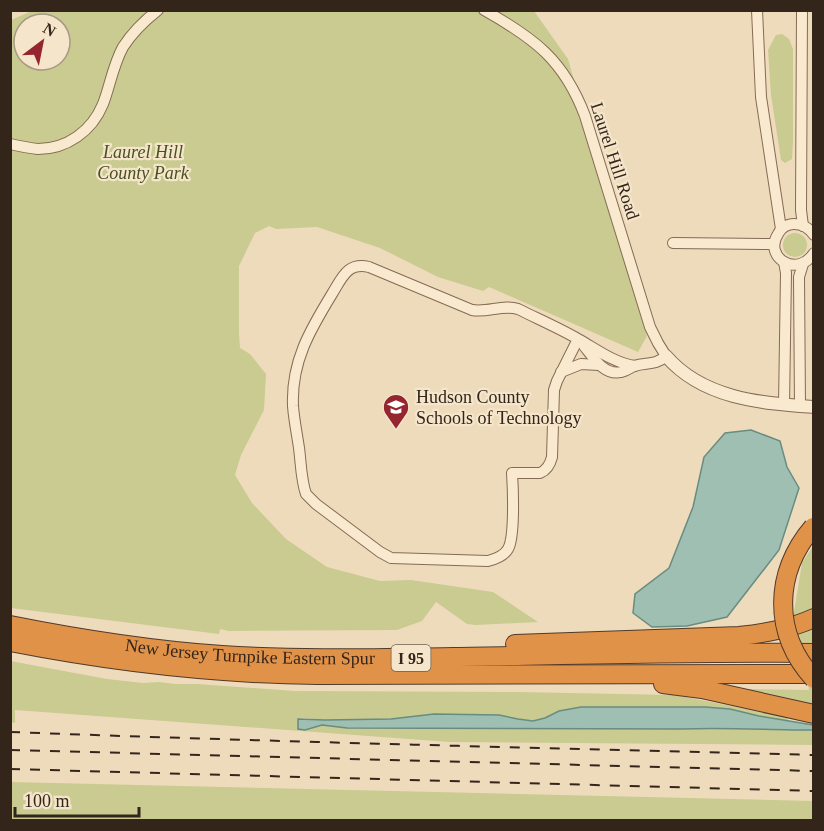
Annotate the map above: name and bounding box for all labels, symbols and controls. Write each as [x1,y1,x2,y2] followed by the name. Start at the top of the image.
[12,12,72,72] north arrow
[40,19,59,40] text: N
[587,100,643,222] street label: Laurel Hill Road
[97,142,190,183] park label: Laurel Hill County Park
[416,387,581,428] place label: Hudson County Schools of Technology
[381,392,411,430] school or university icon: Hudson County Schools of Technology
[124,635,375,668] street label: New Jersey Turnpike Eastern Spur
[392,645,430,671] road number: I 95
[15,780,140,818] scale bar
[24,791,70,811] text: 100 m

